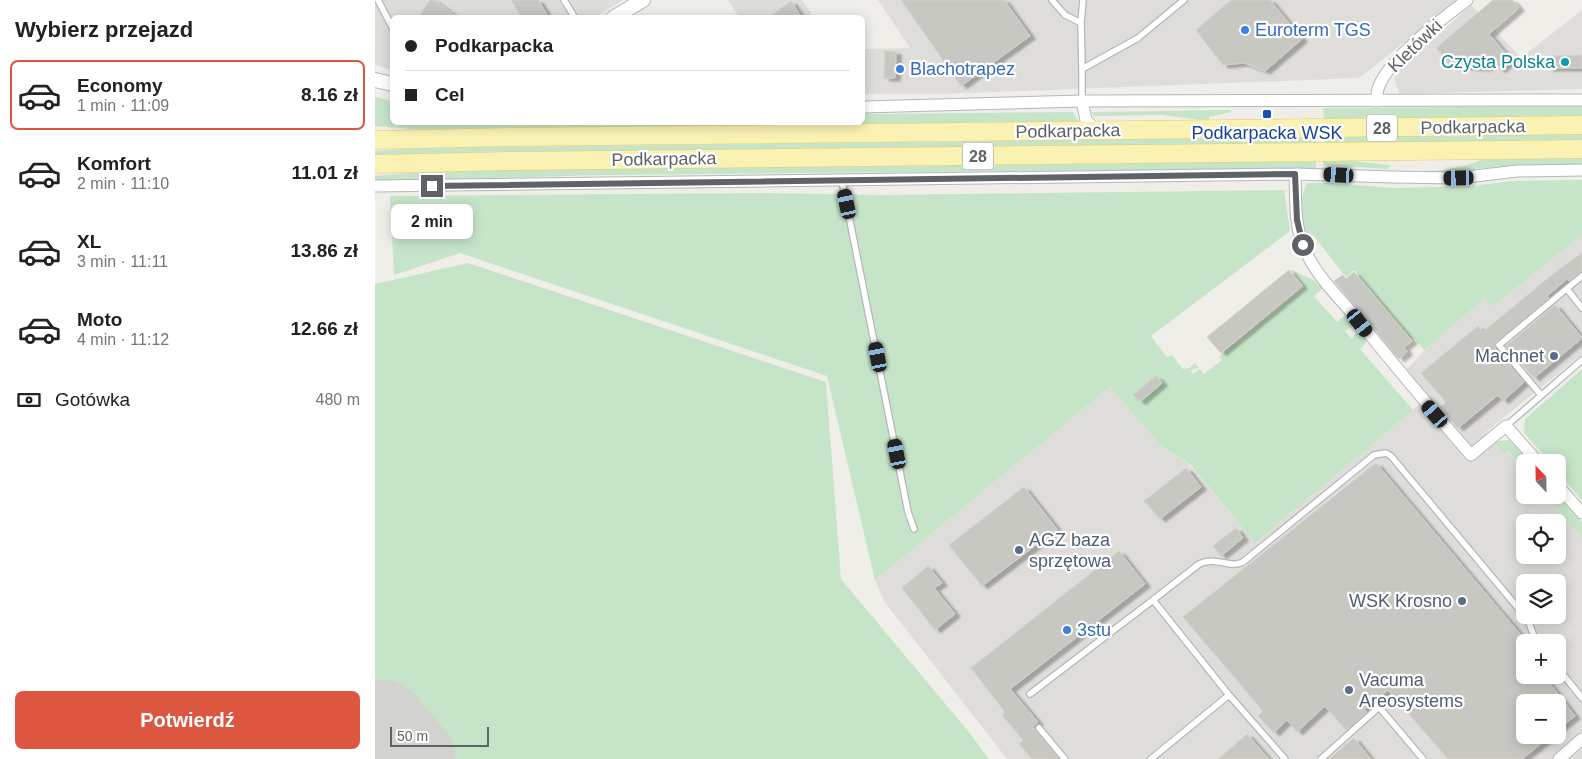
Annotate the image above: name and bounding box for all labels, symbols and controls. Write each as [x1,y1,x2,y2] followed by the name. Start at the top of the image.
[1384,16,1446,76] street label: Kletówki
[15,17,193,42] text: Wybierz przejazd
[1255,20,1371,40] place label: Euroterm TGS
[1239,24,1251,36] marker: Euroterm TGS
[435,35,553,56] text: Podkarpacka
[1441,52,1556,72] place label: Czysta Polska
[1559,56,1571,68] marker: Czysta Polska
[910,59,1015,79] place label: Blachotrapez
[894,63,906,75] marker: Blachotrapez
[17,73,62,118] icon: car
[77,75,163,96] text: Economy
[301,84,358,105] text: 8.16 zł
[435,84,465,105] text: Cel
[77,97,169,114] text: 1 min · 11:09
[1261,108,1273,120] marker: Podkarpacka WSK
[1367,115,1397,142] road number: 28
[1420,116,1527,138] street label: Podkarpacka
[1015,120,1122,142] street label: Podkarpacka
[1191,123,1343,143] place label: Podkarpacka WSK
[963,142,993,170] road number: 28
[611,148,718,170] street label: Podkarpacka
[17,151,62,196] icon: car
[77,153,151,174] text: Komfort
[291,162,358,183] text: 11.01 zł
[1323,167,1354,183] car
[1443,170,1474,186] car
[77,175,169,192] text: 2 min · 11:10
[421,175,443,197] route end
[836,188,857,220] car
[391,204,473,238] callout: 2 min
[411,213,453,230] text: 2 min
[17,229,62,274] icon: car
[77,231,101,252] text: XL
[1292,234,1314,256] route start
[290,240,358,261] text: 13.86 zł
[77,253,168,270] text: 3 min · 11:11
[17,307,62,352] icon: car
[1344,307,1375,339] car
[77,309,122,330] text: Moto
[290,318,358,339] text: 12.66 zł
[77,331,169,348] text: 4 min · 11:12
[867,341,888,373] car
[1475,346,1544,366] place label: Machnet
[1548,350,1560,362] marker: Machnet
[15,386,43,414] icon: cash
[55,389,130,410] text: Gotówka
[316,391,360,408] text: 480 m
[1419,398,1450,430] car
[886,438,907,470] car
[1516,454,1566,504] north arrow
[1516,454,1566,744] map controls
[1516,514,1566,564] button: locate
[1029,530,1112,571] place label: AGZ baza sprzętowa
[1013,544,1025,556] marker: AGZ baza sprzętowa
[1516,574,1566,624] button: layers
[1349,591,1452,611] place label: WSK Krosno
[1456,595,1468,607] marker: WSK Krosno
[1077,620,1111,640] place label: 3stu
[1061,624,1073,636] marker: 3stu
[1516,634,1566,684] button: +
[1359,670,1463,711] place label: Vacuma Areosystems
[1343,684,1355,696] marker: Vacuma Areosystems
[15,691,360,749] button: Potwierdź
[1516,694,1566,744] button: −
[390,724,489,747] scale bar
[397,728,428,744] text: 50 m

